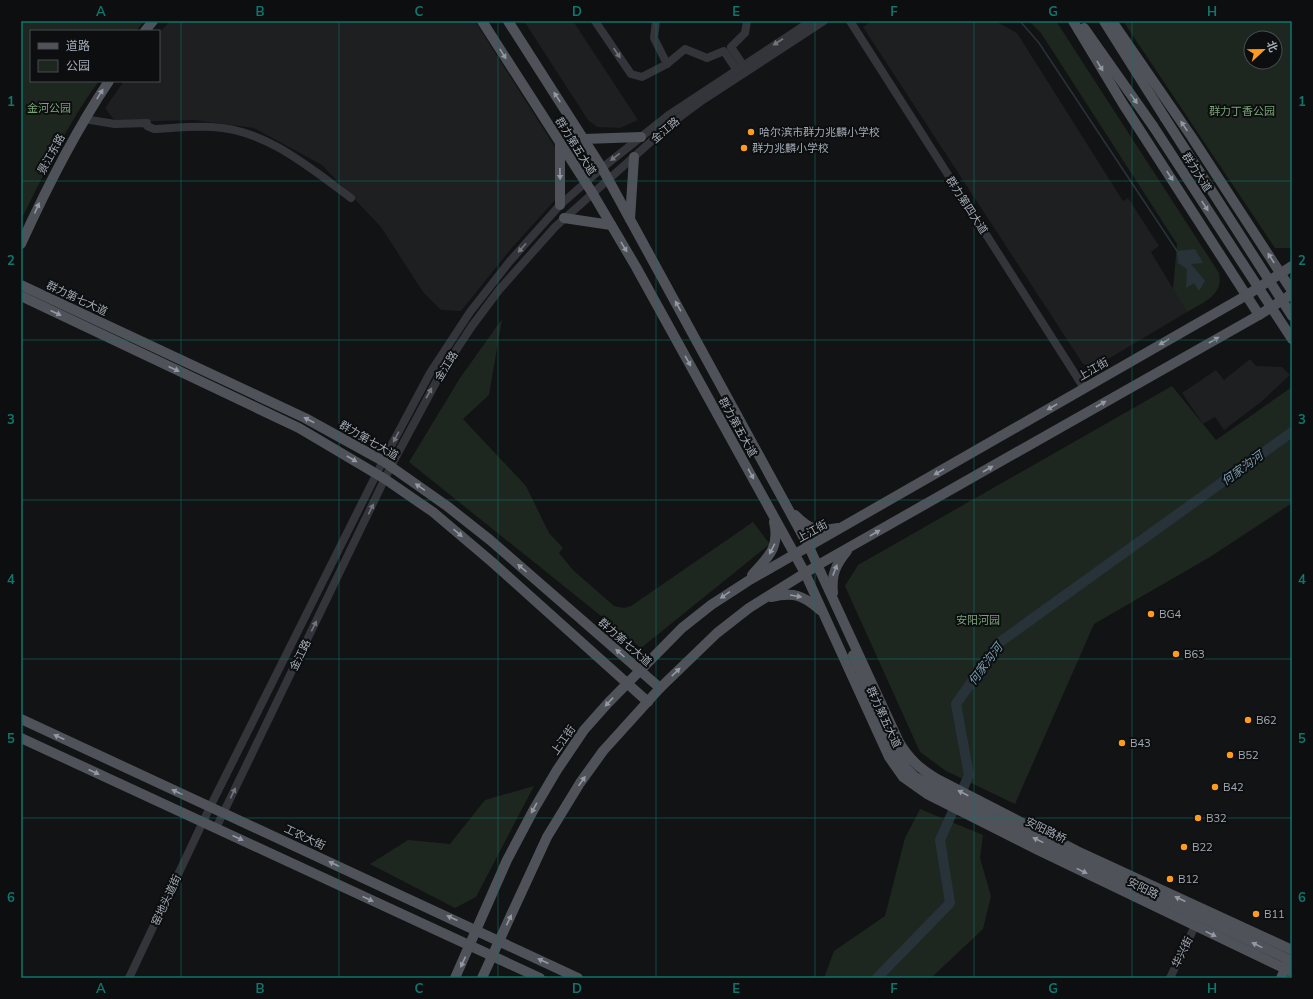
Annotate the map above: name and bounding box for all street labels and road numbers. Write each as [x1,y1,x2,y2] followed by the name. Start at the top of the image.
[553,114,599,178] street label: 群力第五大道
[648,114,682,146] street label: 金江路
[34,131,68,177] street label: 景江东路
[1179,150,1215,194] street label: 群力大道
[943,174,991,236] street label: 群力第四大道
[44,278,110,318] street label: 群力第七大道
[431,348,461,384] street label: 金江路
[1075,355,1111,383] street label: 上江街
[716,395,760,459] street label: 群力第五大道
[337,417,401,463] street label: 群力第七大道
[794,517,830,545] street label: 上江街
[596,615,654,669] street label: 群力第七大道
[286,637,314,673] street label: 金江路
[864,684,904,750] street label: 群力第五大道
[548,722,578,758] street label: 上江街
[1023,814,1069,846] street label: 安阳路桥
[282,821,328,853] street label: 工农大街
[148,872,184,928] street label: 窑地头道街
[1125,874,1161,902] street label: 安阳路
[1168,934,1196,970] street label: 华兴街

